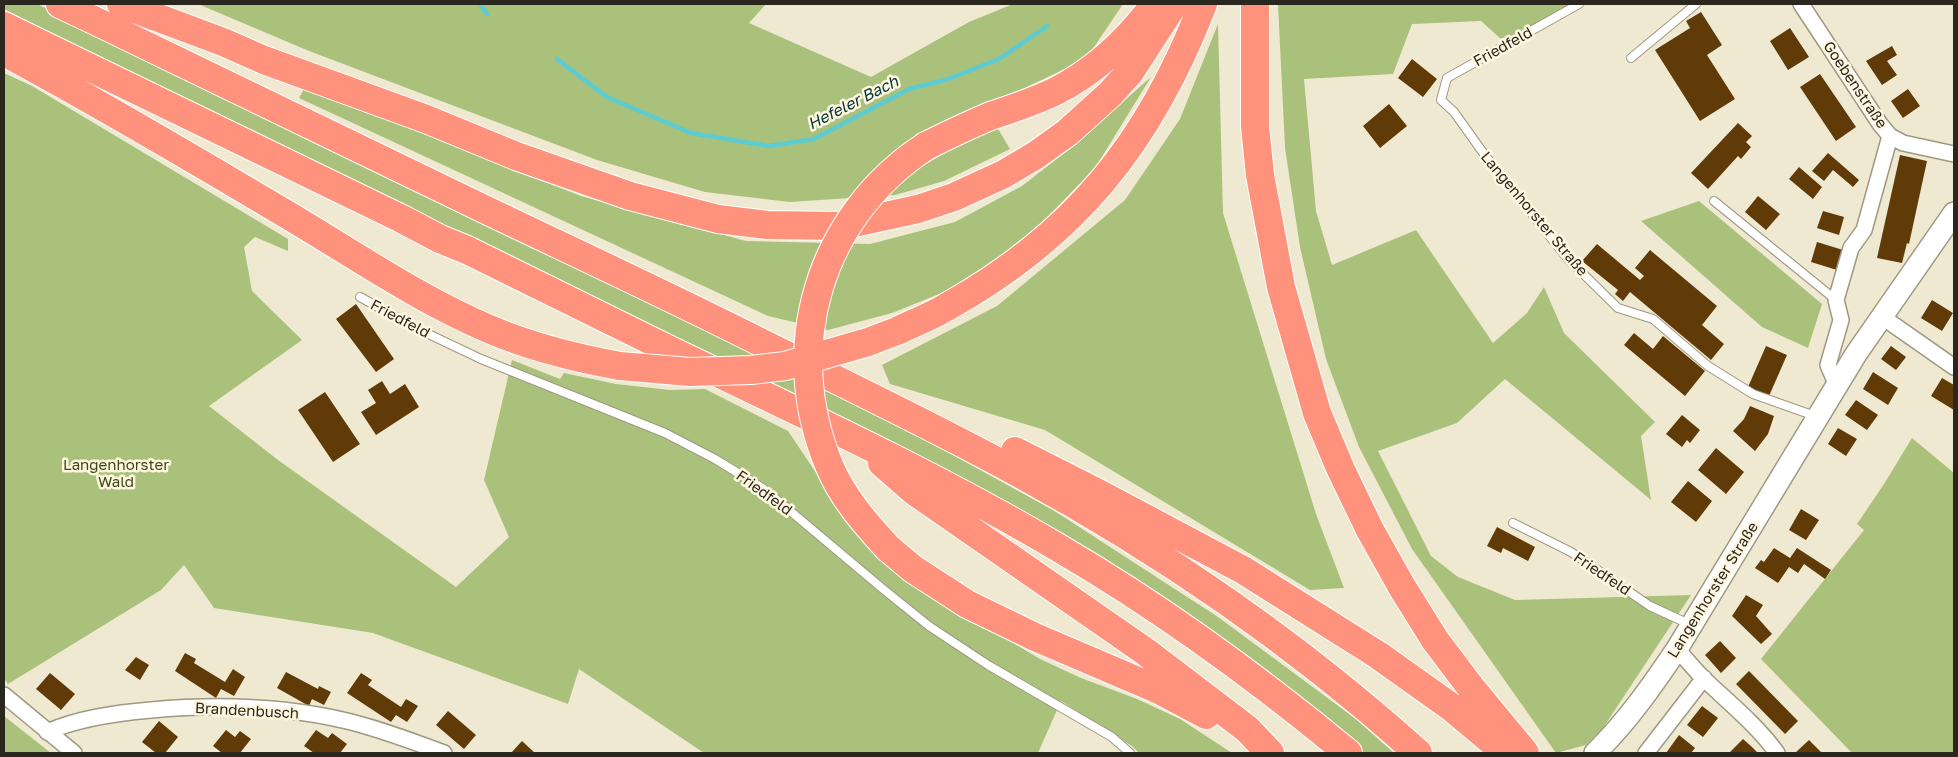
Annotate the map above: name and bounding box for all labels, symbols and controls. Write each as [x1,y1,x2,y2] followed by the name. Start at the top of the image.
[1470,23,1536,71] street label: Friedfeld
[1819,38,1891,132] street label: Goebenstraße
[805,72,901,134] water label: Hefeler Bach
[1477,148,1591,280] street label: Langenhorster Straße
[367,296,433,342] street label: Friedfeld
[63,456,169,491] park label: Langenhorster Wald
[733,467,795,519] street label: Friedfeld
[1664,519,1762,661] street label: Langenhorster Straße
[1570,548,1634,600] street label: Friedfeld
[194,699,300,723] street label: Brandenbusch

